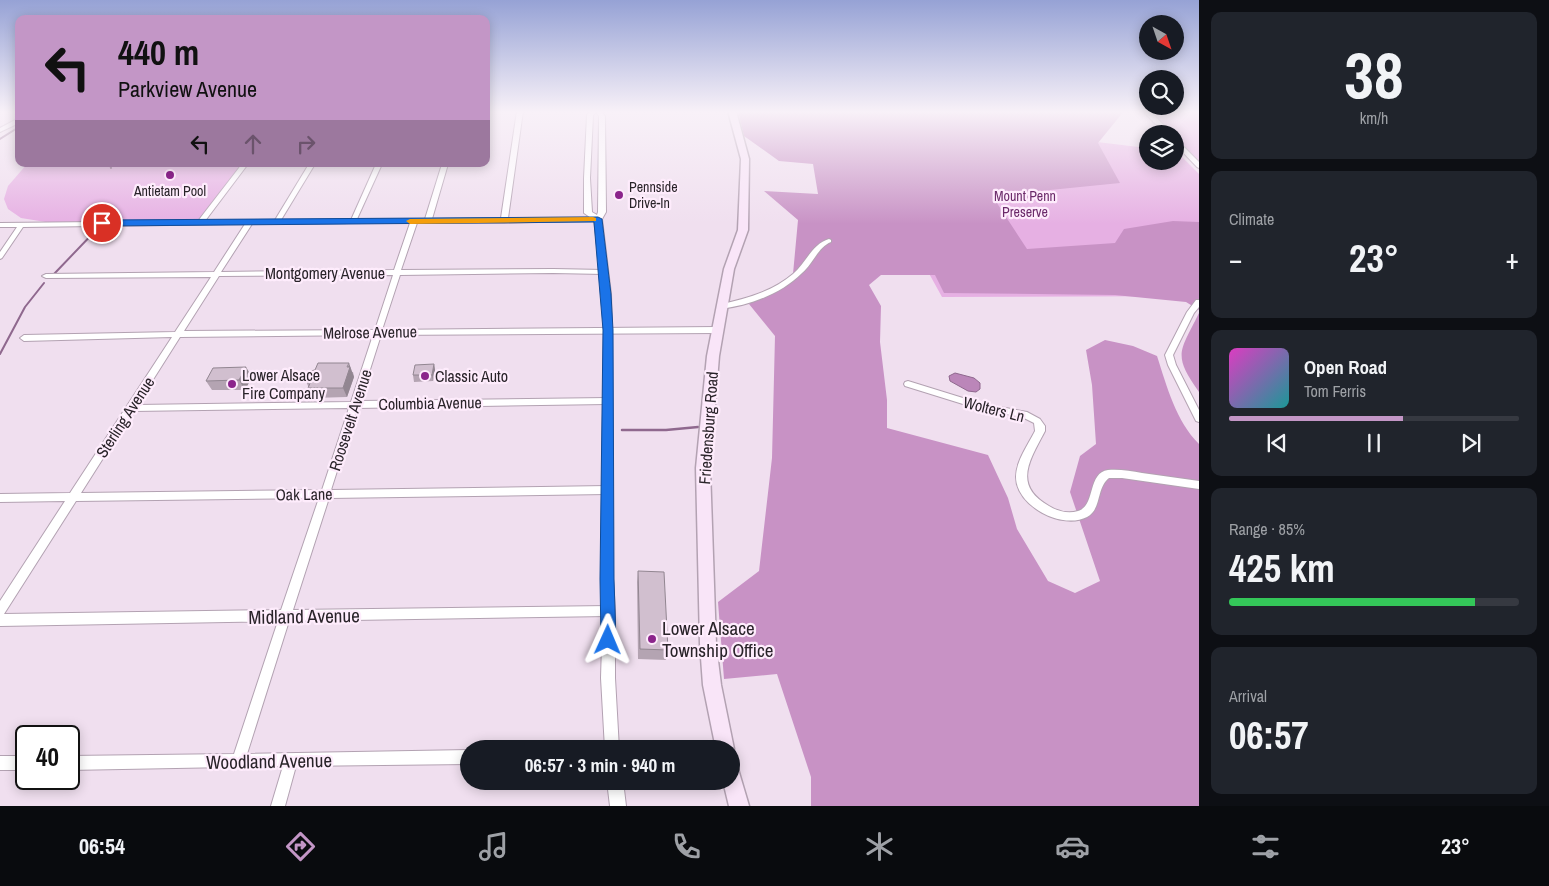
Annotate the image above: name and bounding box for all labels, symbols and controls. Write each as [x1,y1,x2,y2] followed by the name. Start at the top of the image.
[1139,15,1184,60] north arrow
[1139,15,1184,170] map controls
[118,29,199,76] text: 440 m
[1344,31,1404,118] text: 38
[35,35,100,100] icon: left
[1139,70,1184,115] button: search
[118,74,257,104] text: Parkview Avenue
[1360,107,1388,129] text: km/h
[1139,125,1184,170] button: layers
[186,130,214,158] icon: left
[239,130,267,158] icon: ahead
[292,130,320,158] icon: right
[164,169,176,181] marker: Antietam Pool
[629,178,678,212] place label: Pennside Drive-In
[133,182,206,200] place label: Antietam Pool
[994,187,1056,221] park label: Mount Penn Preserve
[613,189,625,201] marker: Pennside Drive-In
[81,202,123,244] pin
[1229,208,1274,230] text: Climate
[88,209,116,237] icon: arrive
[1349,233,1399,284] text: 23°
[1229,240,1242,278] text: −
[1506,240,1519,278] text: +
[265,262,385,284] street label: Montgomery Avenue
[323,320,417,344] street label: Melrose Avenue
[1304,354,1387,380] text: Open Road
[242,364,326,404] place label: Lower Alsace Fire Company
[435,365,508,387] place label: Classic Auto
[323,366,377,474] street label: Roosevelt Avenue
[419,370,431,382] marker: Classic Auto
[693,371,723,485] street label: Friedensburg Road
[91,372,159,462] street label: Sterling Avenue
[226,378,238,390] marker: Lower Alsace Fire Company
[1304,380,1366,402] text: Tom Ferris
[378,391,482,415] street label: Columbia Avenue
[961,391,1027,427] street label: Wolters Ln
[1263,429,1291,457] icon: previous
[1360,429,1388,457] icon: pause
[1457,429,1485,457] icon: next
[275,483,333,505] street label: Oak Lane
[1229,518,1305,540] text: Range · 85%
[1229,543,1335,594] text: 425 km
[248,602,360,630] street label: Midland Avenue
[581,613,633,665] position arrow
[662,615,773,663] place label: Lower Alsace Township Office
[646,633,658,645] marker: Lower Alsace Township Office
[1229,685,1267,707] text: Arrival
[1229,710,1309,761] text: 06:57
[15,725,80,790] speed limit sign: 40
[206,747,332,775] street label: Woodland Avenue
[525,752,675,778] text: 06:57 · 3 min · 940 m
[283,829,318,864] icon: directions
[476,829,511,864] icon: music
[669,829,704,864] icon: phone
[862,829,897,864] icon: climate
[1055,829,1090,864] icon: car
[1248,829,1283,864] icon: filters
[79,831,125,861] text: 06:54
[1441,831,1470,861] text: 23°

